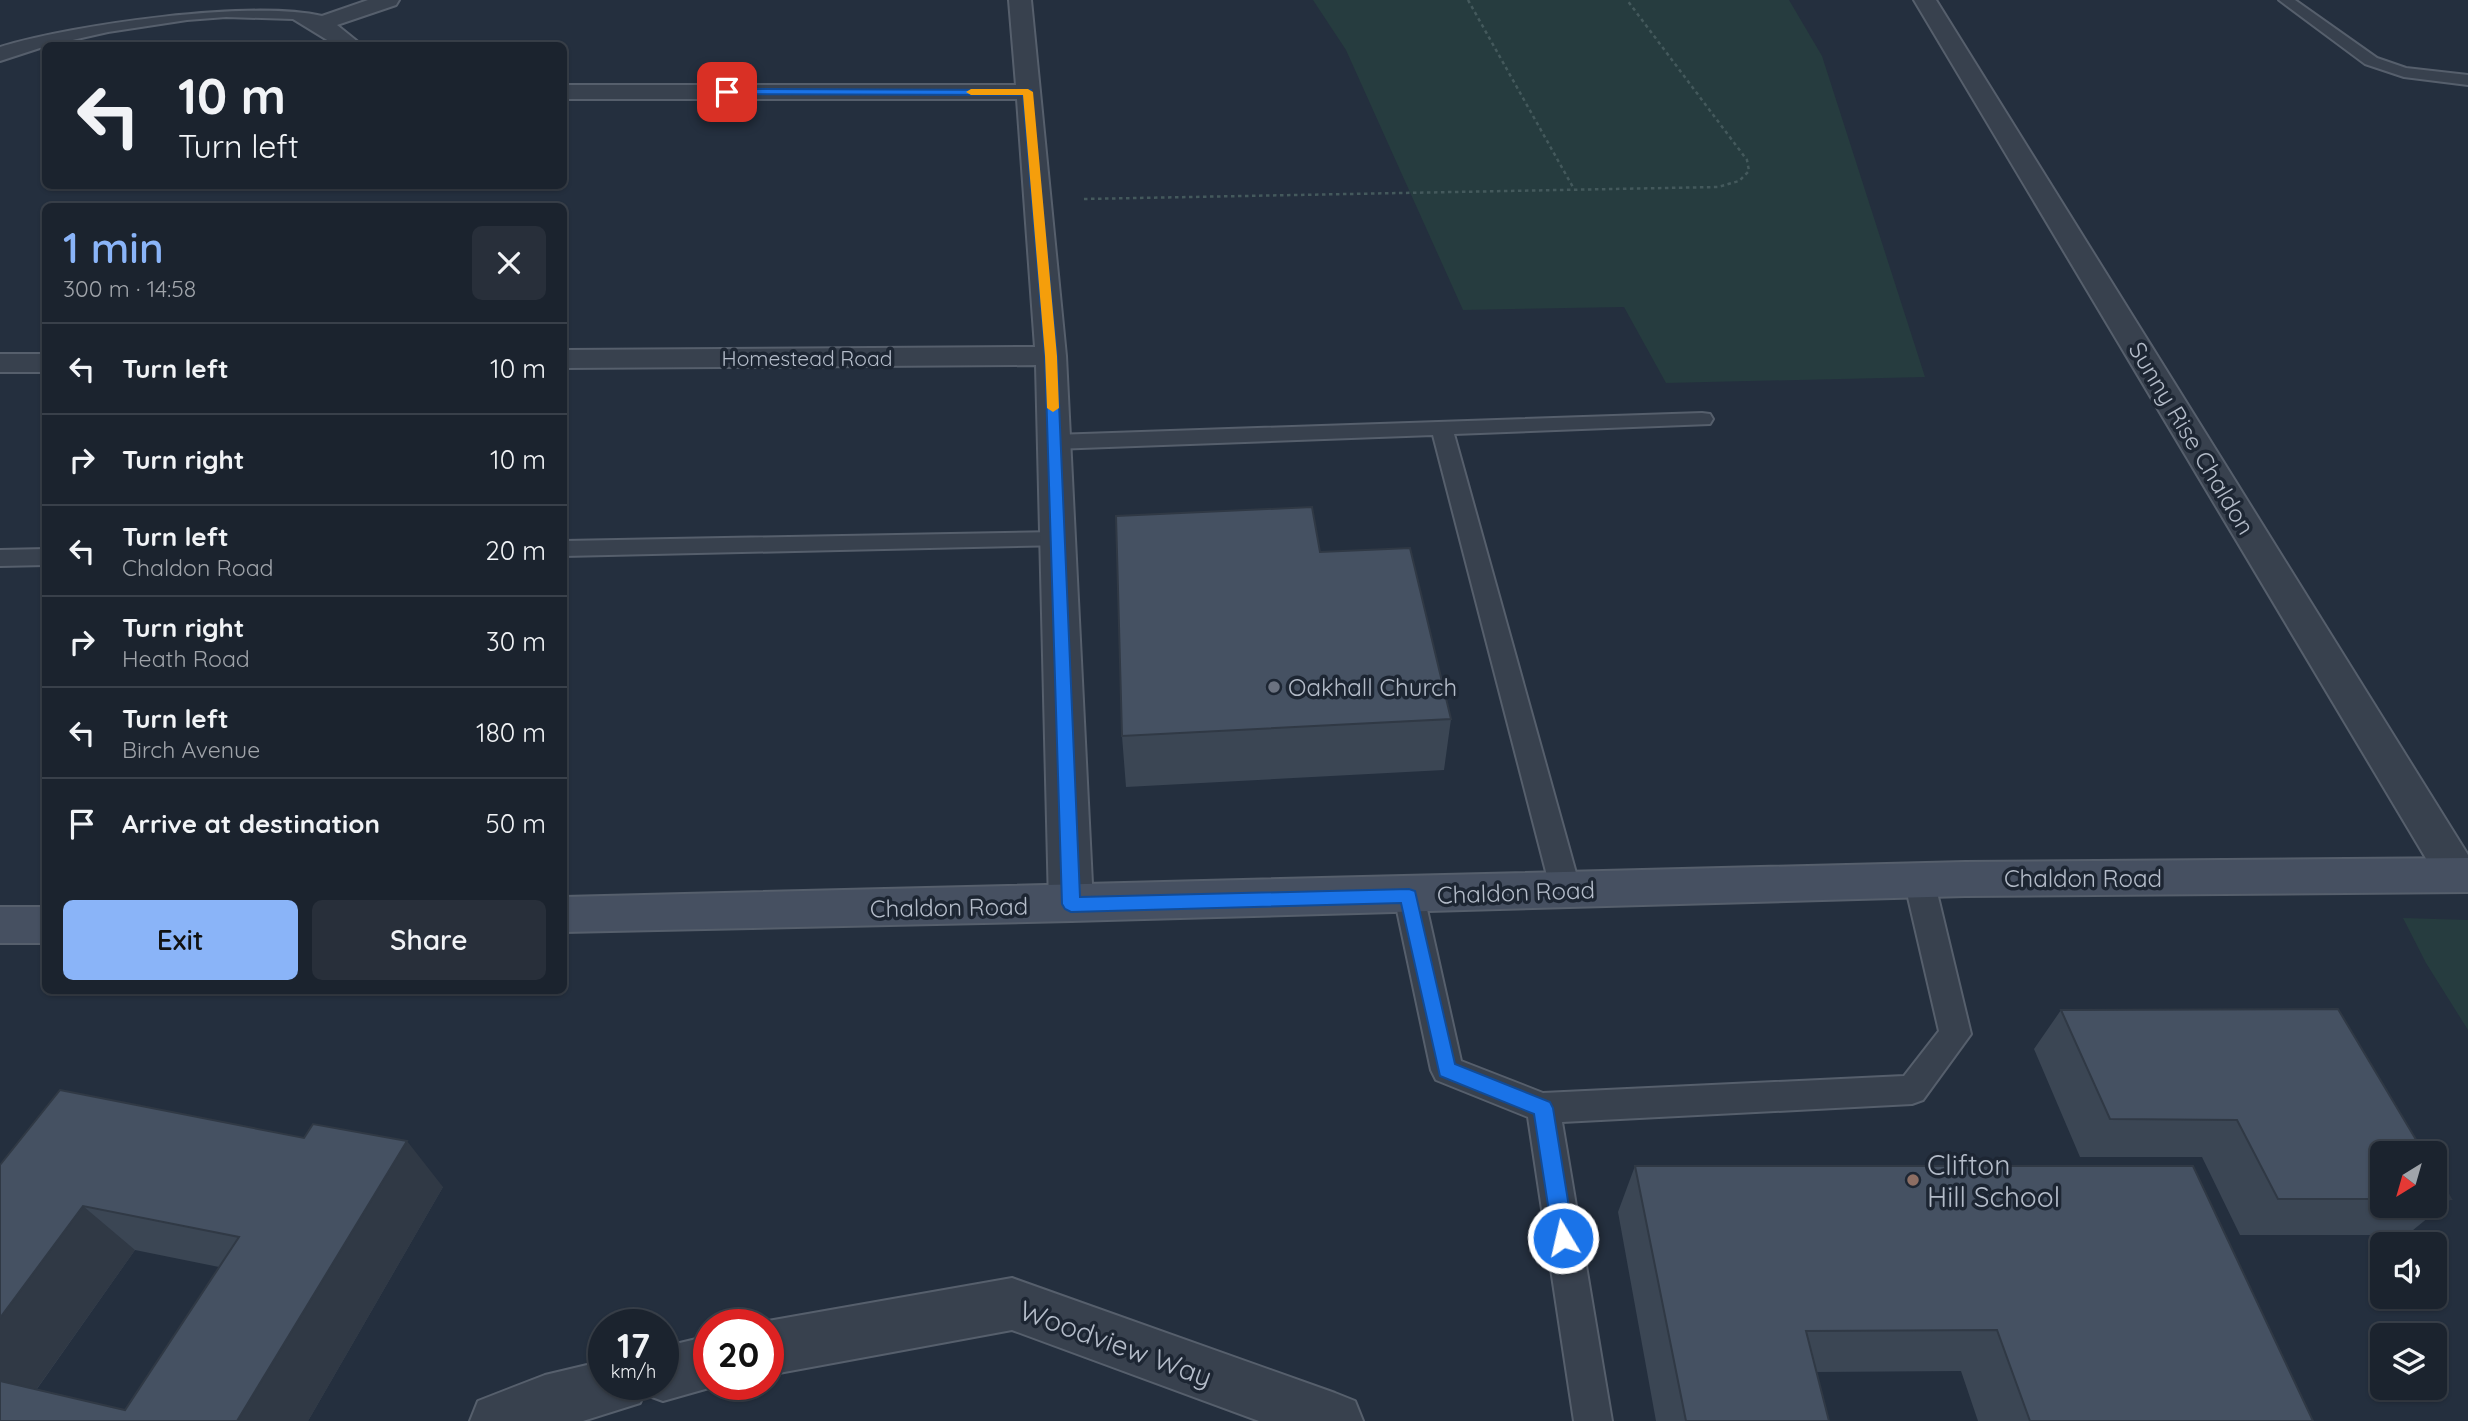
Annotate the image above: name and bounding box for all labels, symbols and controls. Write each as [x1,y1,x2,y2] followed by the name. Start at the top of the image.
[697,62,757,122] pin
[178,65,286,126] text: 10 m
[63,70,154,161] icon: left
[708,73,746,111] icon: arrive
[178,126,299,166] text: Turn left
[63,221,164,274] text: 1 min
[472,226,546,300] button: close
[63,274,196,303] text: 300 m · 14:58
[2123,336,2261,540] street label: Sunny Rise Chaldon
[722,345,892,371] street label: Homestead Road
[63,350,101,388] icon: left
[122,352,229,385] text: Turn left
[490,352,546,385] text: 10 m
[63,441,101,479] icon: right
[122,443,244,476] text: Turn right
[490,443,546,476] text: 10 m
[122,520,229,553] text: Turn left
[63,532,101,570] icon: left
[485,534,546,567] text: 20 m
[122,553,274,582] text: Chaldon Road
[122,611,244,644] text: Turn right
[63,623,101,661] icon: right
[486,625,546,658] text: 30 m
[122,644,250,673] text: Heath Road
[1288,672,1457,702] place label: Oakhall Church
[1266,679,1282,695] marker: Oakhall Church
[122,702,229,735] text: Turn left
[63,714,101,752] icon: left
[476,716,546,749] text: 180 m
[122,735,260,764] text: Birch Avenue
[63,805,101,843] icon: arrive
[122,807,380,840] text: Arrive at destination
[486,807,546,840] text: 50 m
[2004,863,2162,893] street label: Chaldon Road
[1436,874,1596,910] street label: Chaldon Road
[870,891,1028,923] street label: Chaldon Road
[63,900,298,980] button: Exit
[312,900,546,980] button: Share
[2370,1141,2446,1218] north arrow
[2370,1141,2447,1400] map controls
[1927,1147,2060,1214] place label: Clifton Hill School
[1905,1172,1921,1188] marker: Clifton Hill School
[1526,1201,1600,1275] position arrow
[2370,1232,2447,1309] button: sound
[1015,1292,1217,1394] street label: Woodview Way
[693,1309,784,1400] speed limit sign: 20
[617,1323,650,1367] text: 17
[2370,1323,2447,1400] button: layers
[611,1360,656,1383] text: km/h

